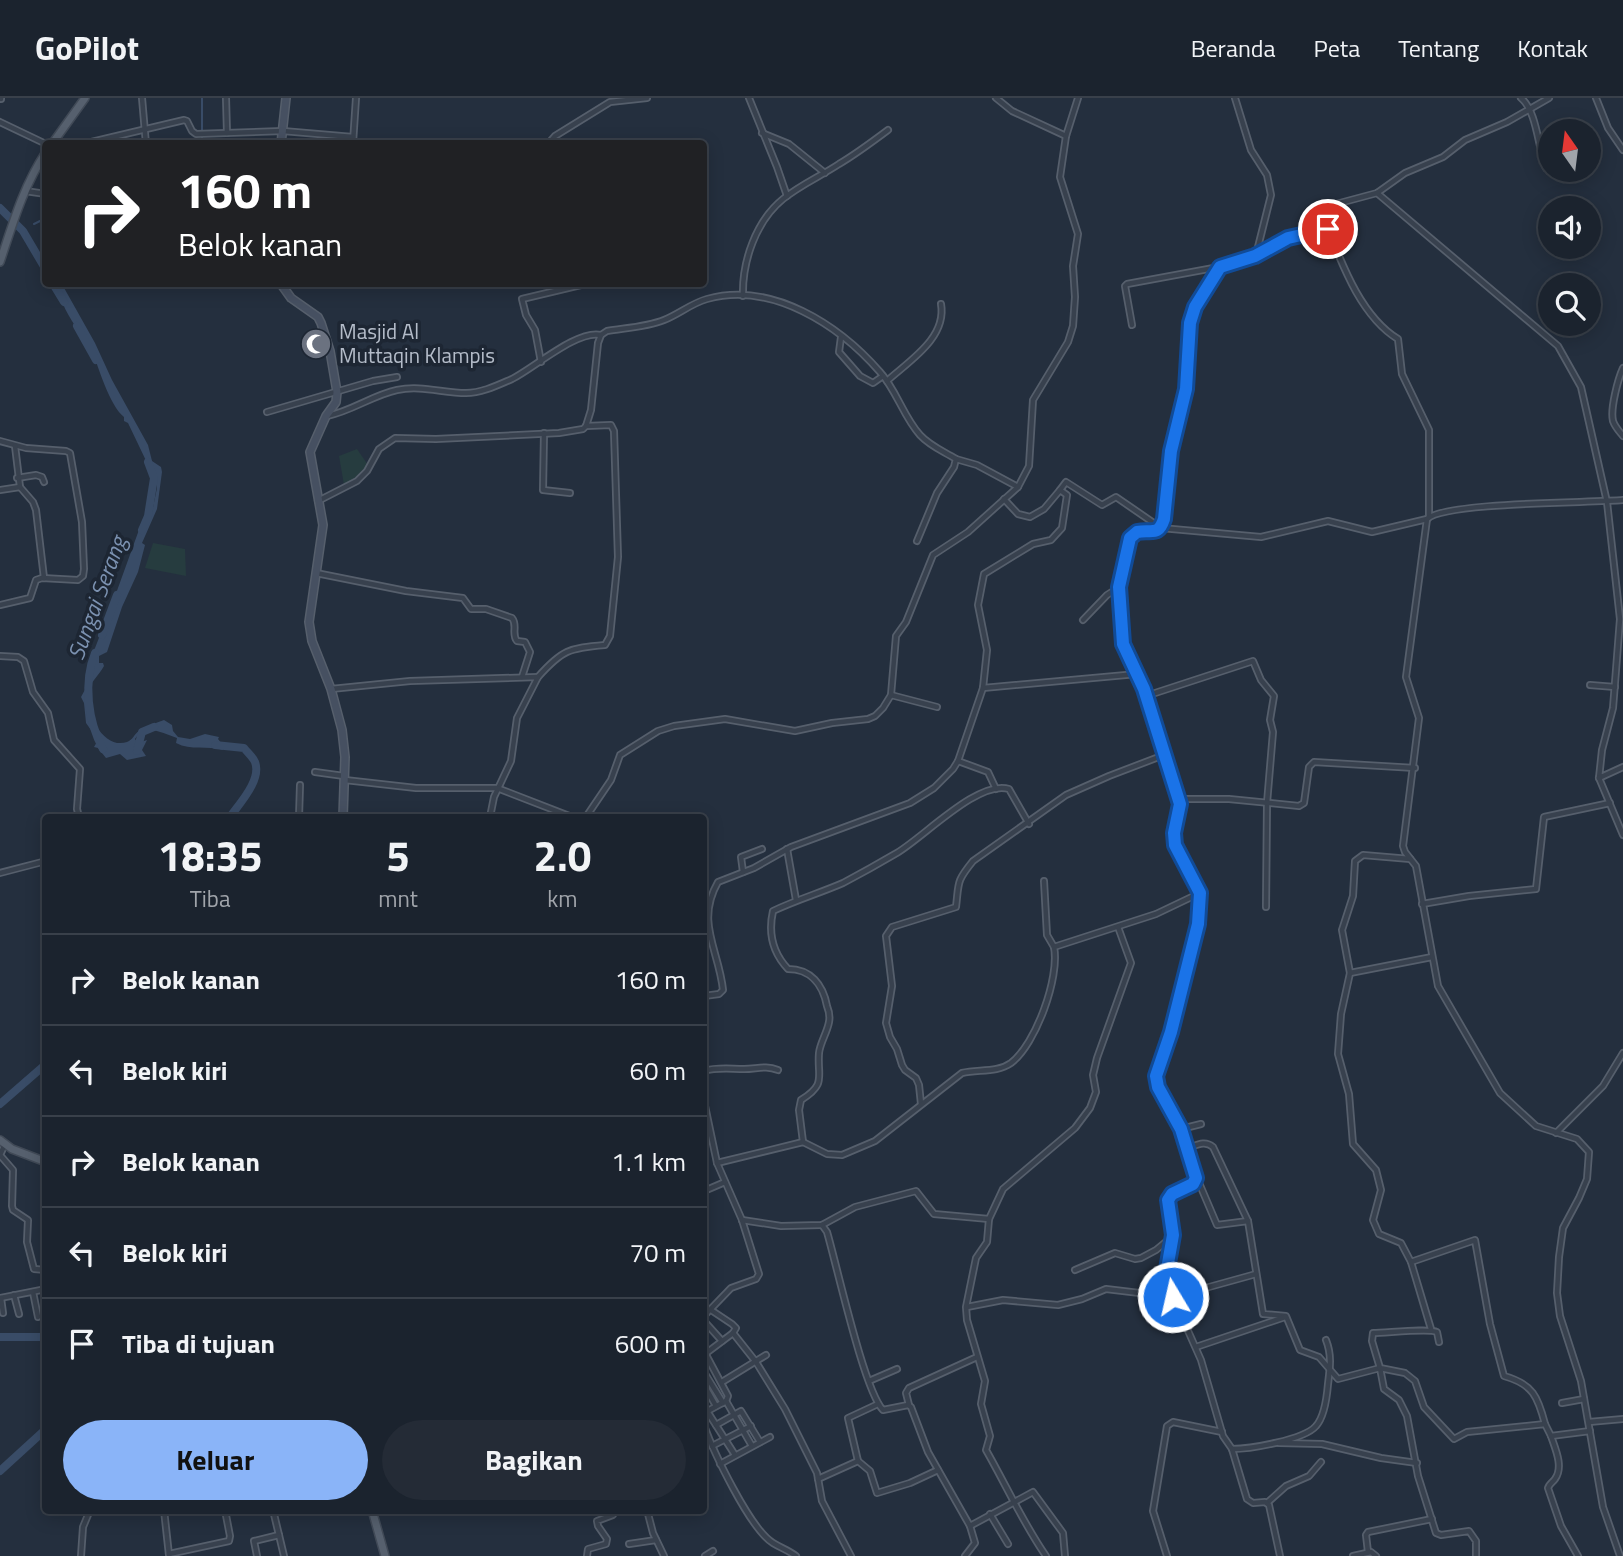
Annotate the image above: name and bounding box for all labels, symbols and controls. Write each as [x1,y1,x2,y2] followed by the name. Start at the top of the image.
[35,23,139,73] text: GoPilot
[1191,30,1276,66] text: Beranda
[1314,30,1360,66] text: Peta
[1398,30,1479,66] text: Tentang
[1517,30,1588,66] text: Kontak
[1538,119,1601,182] north arrow
[1538,119,1601,336] map controls
[178,152,312,227] text: 160 m
[63,168,154,259] icon: right
[1538,196,1601,259] button: sound
[1298,199,1358,259] pin
[1309,210,1347,248] icon: arrive
[178,220,342,268] text: Belok kanan
[1538,273,1601,336] button: search
[339,315,495,371] place label: Masjid Al Muttaqin Klampis
[299,327,333,361] mosque icon: Masjid Al Muttaqin Klampis
[58,529,136,665] water label: Sungai Serang
[158,823,263,887] text: 18:35
[386,823,410,887] text: 5
[534,823,591,887] text: 2.0
[190,881,230,916] text: Tiba
[378,881,418,916] text: mnt
[547,881,578,916] text: km
[122,960,260,999] text: Belok kanan
[615,960,686,999] text: 160 m
[63,961,101,999] icon: right
[122,1051,228,1090] text: Belok kiri
[629,1051,686,1090] text: 60 m
[63,1052,101,1090] icon: left
[122,1142,260,1181] text: Belok kanan
[611,1142,686,1181] text: 1.1 km
[63,1143,101,1181] icon: right
[122,1233,228,1272] text: Belok kiri
[629,1233,686,1272] text: 70 m
[63,1234,101,1272] icon: left
[1136,1260,1210,1334] position arrow
[122,1324,275,1363] text: Tiba di tujuan
[615,1324,686,1363] text: 600 m
[63,1325,101,1363] icon: arrive
[63,1420,368,1500] button: Keluar
[382,1420,686,1500] button: Bagikan

